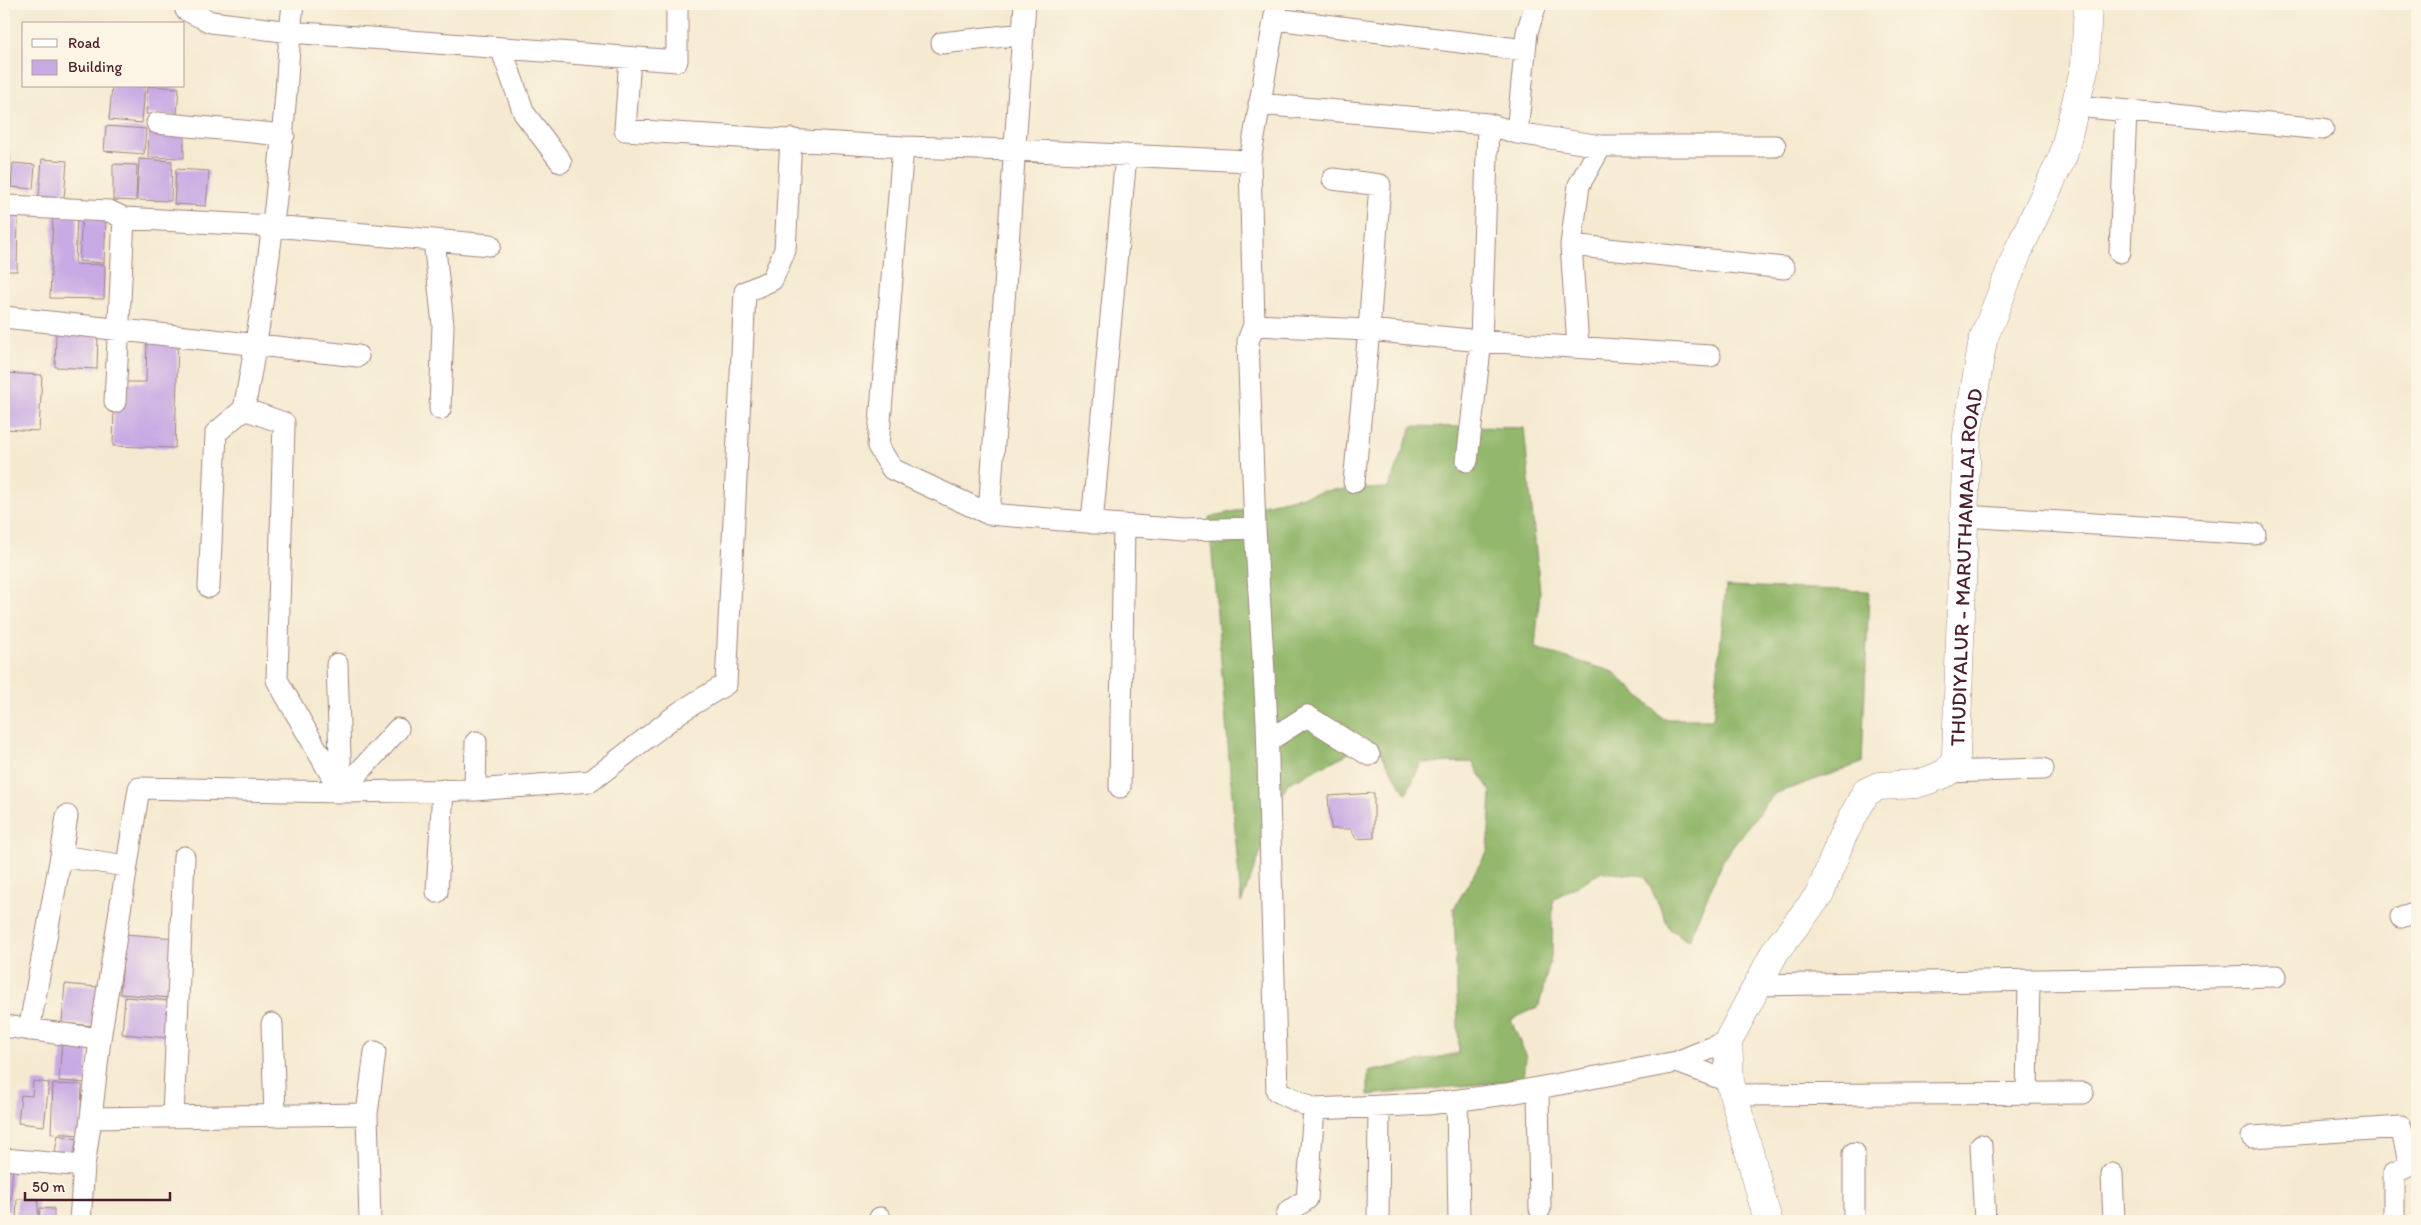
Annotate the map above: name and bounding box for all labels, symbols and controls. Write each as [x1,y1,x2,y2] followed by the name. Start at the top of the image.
[22,22,185,88] legend
[68,34,101,52] text: Road
[68,58,122,76] text: Building
[1944,386,1987,747] street label: THUDIYALUR - MARUTHAMALAI ROAD
[25,1170,170,1202] scale bar
[32,1178,65,1196] text: 50 m

